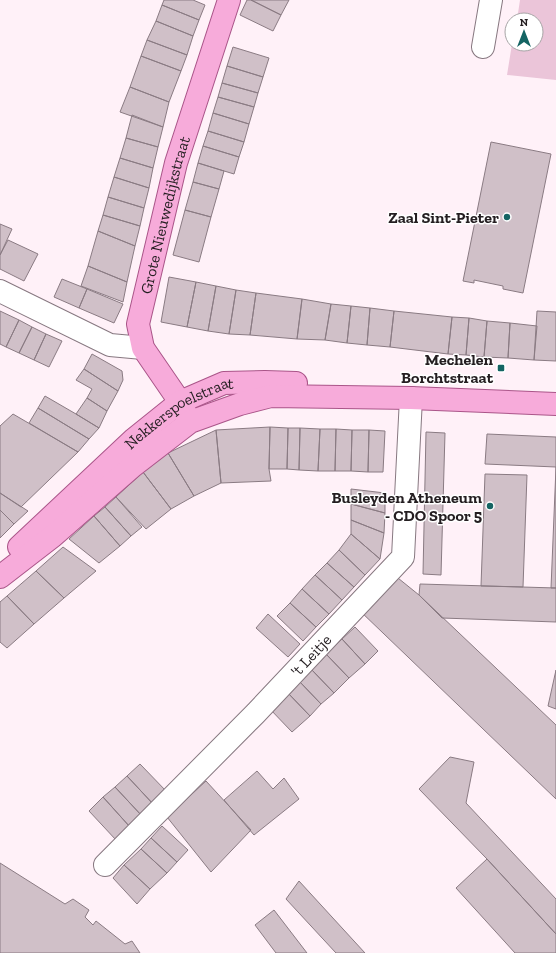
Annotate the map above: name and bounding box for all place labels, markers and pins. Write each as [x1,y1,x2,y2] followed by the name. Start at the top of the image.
[388,208,499,227] place label: Zaal Sint-Pieter
[502,212,512,222] marker: Zaal Sint-Pieter
[401,350,494,387] place label: Mechelen Borchtstraat
[496,363,506,373] marker: Mechelen Borchtstraat
[331,488,482,525] place label: Busleyden Atheneum - CDO Spoor 5
[485,501,495,511] marker: Busleyden Atheneum - CDO Spoor 5

